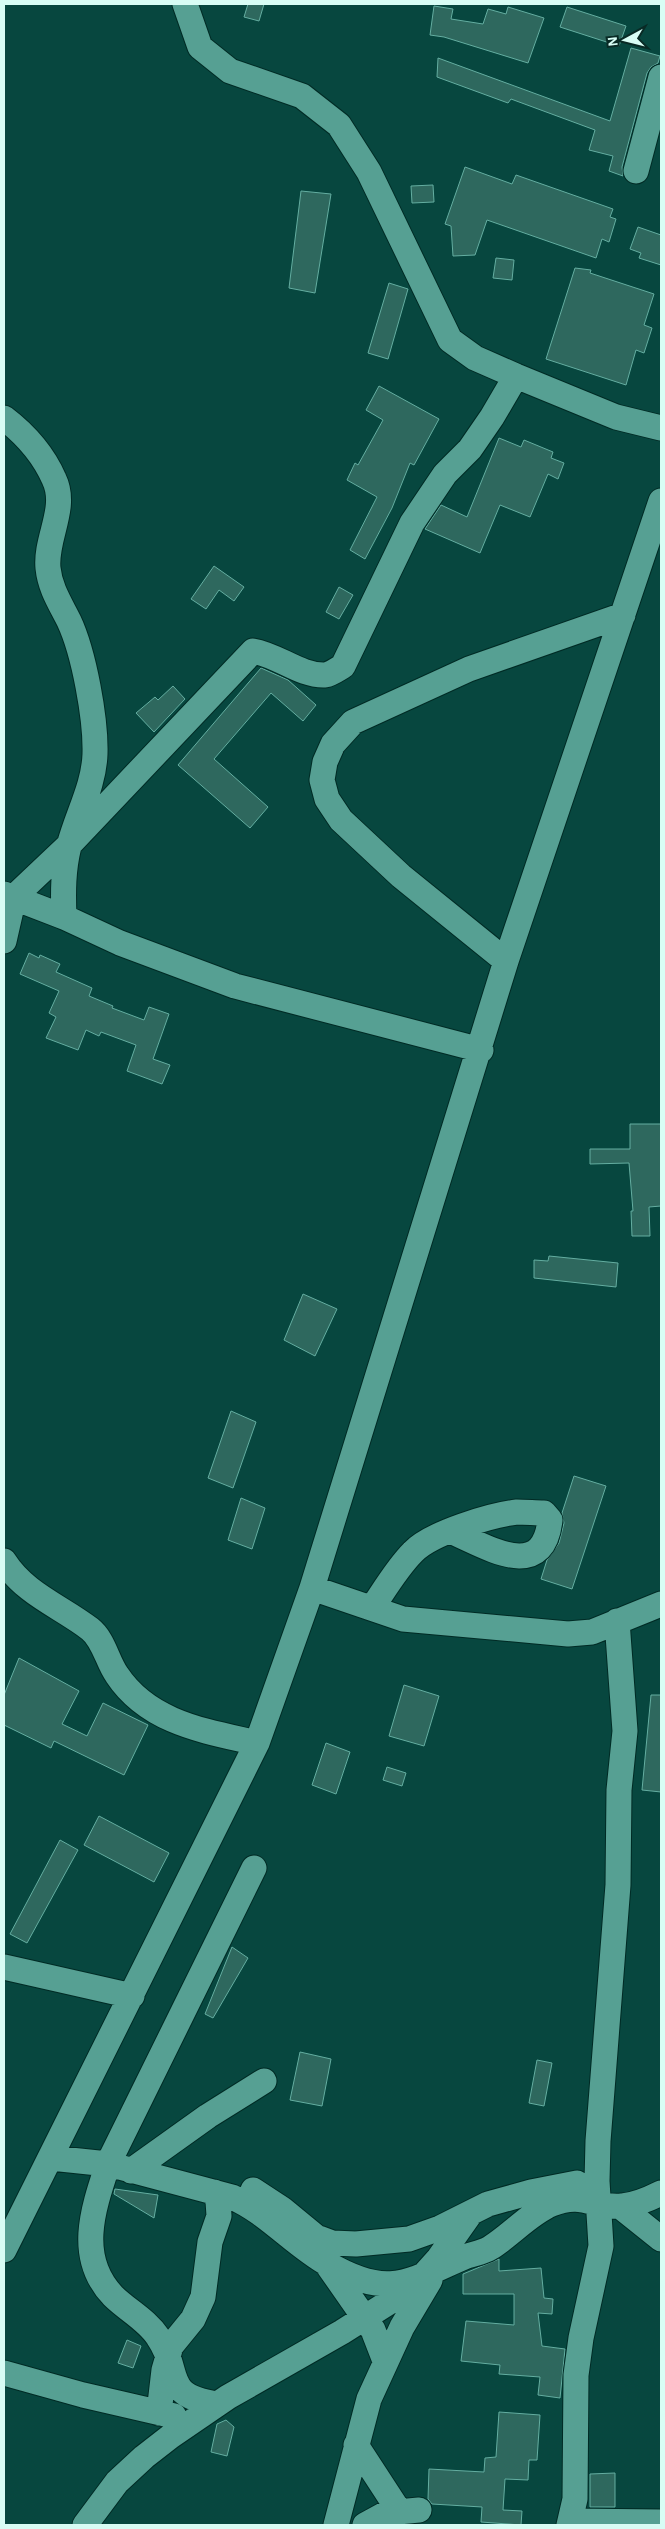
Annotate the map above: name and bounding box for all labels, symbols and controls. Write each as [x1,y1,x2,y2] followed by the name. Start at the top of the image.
[600,15,650,65] north arrow
[606,36,621,47] text: N

